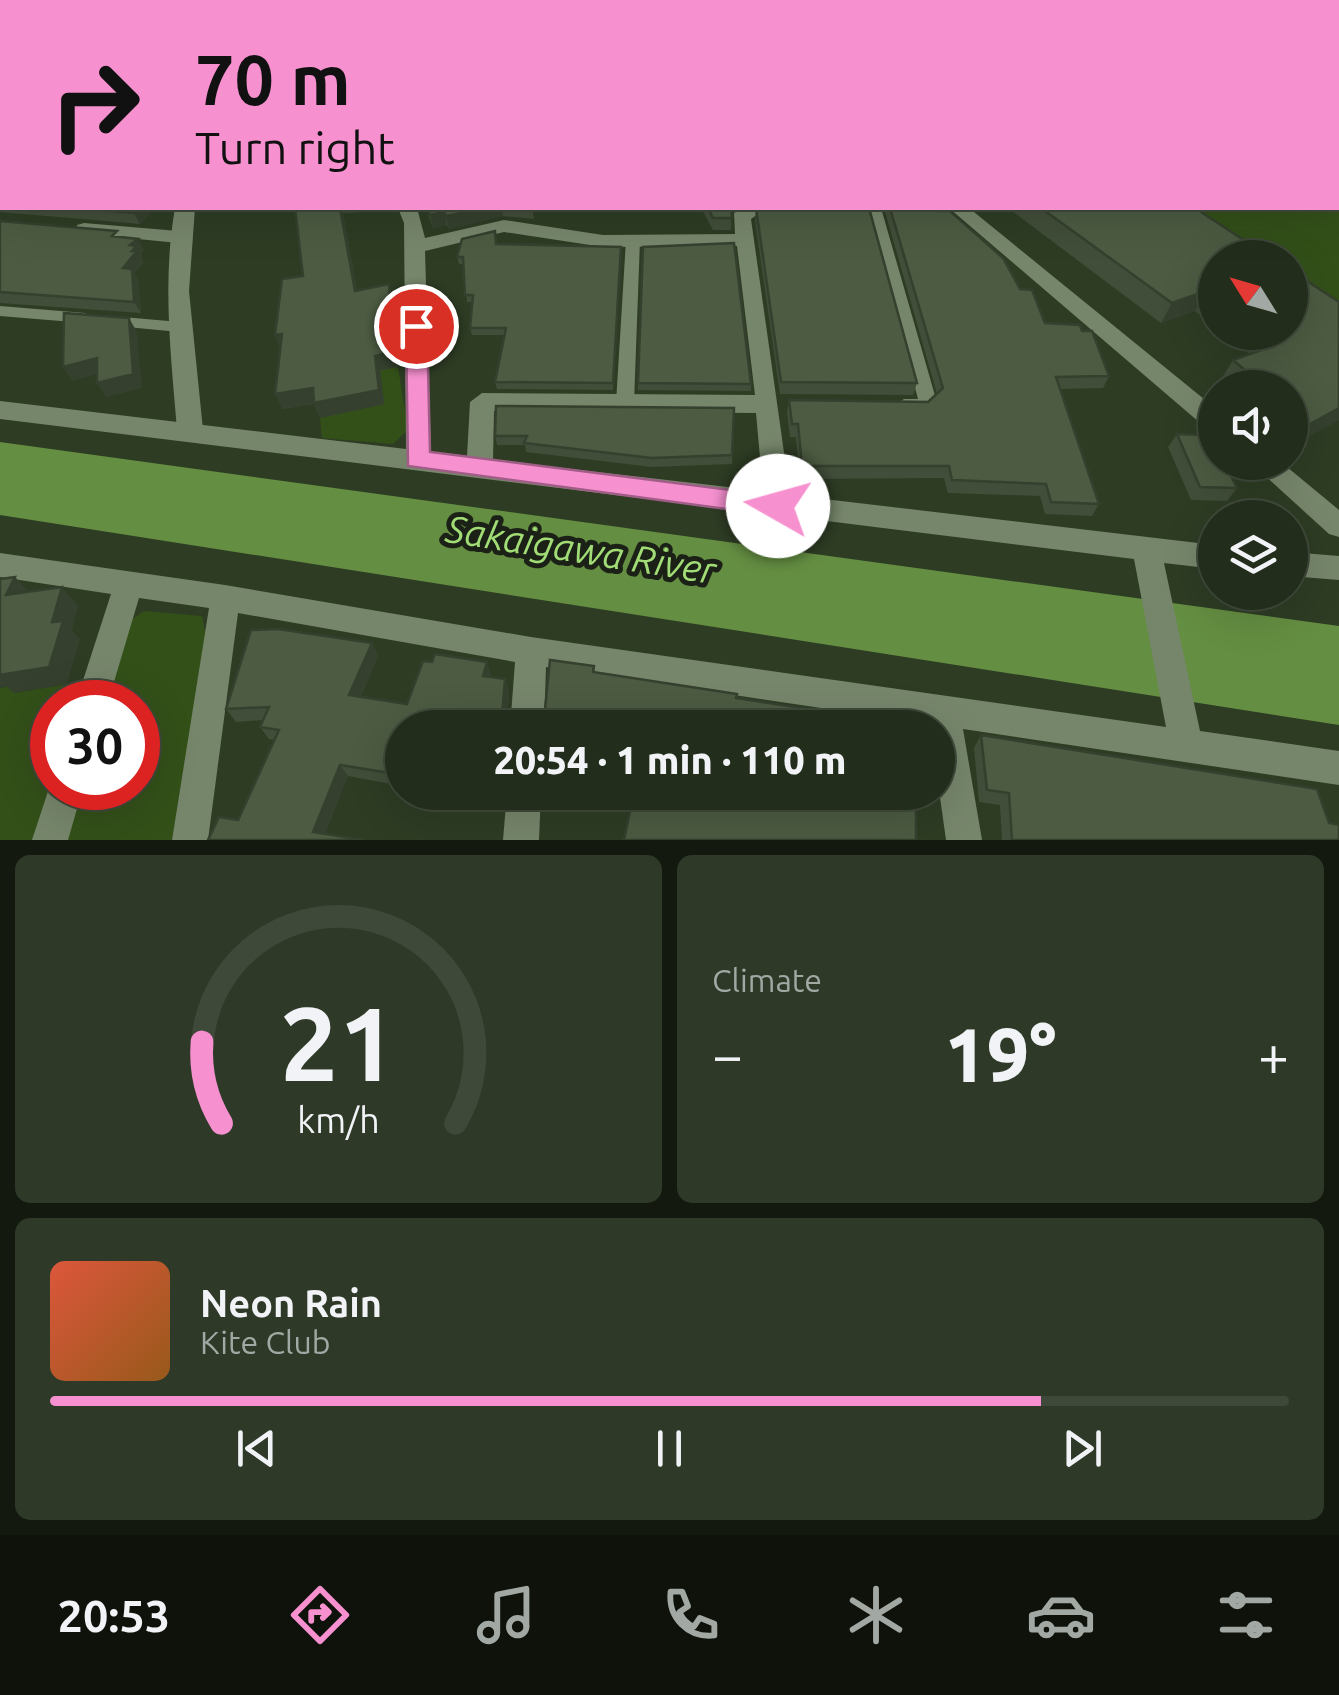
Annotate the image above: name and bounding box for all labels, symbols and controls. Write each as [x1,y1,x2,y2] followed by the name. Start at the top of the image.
[30,40,160,170] icon: right
[195,40,351,118] text: 70 m
[195,122,395,173] text: Turn right
[1198,240,1308,350] north arrow
[1198,240,1308,610] map controls
[374,284,459,369] pin
[389,299,444,354] icon: arrive
[1198,370,1308,480] button: sound
[726,454,830,558] position arrow
[1198,500,1308,610] button: layers
[442,507,721,591] water label: Sakaigawa River
[30,680,160,810] speed limit sign: 30
[493,739,847,781] text: 20:54 · 1 min · 110 m
[712,962,822,998] text: Climate
[280,984,397,1101] text: 21
[945,1012,1056,1096] text: 19°
[712,1024,743,1085] text: −
[1258,1024,1289,1085] text: +
[297,1100,380,1140] text: km/h
[200,1282,382,1324] text: Neon Rain
[200,1324,330,1360] text: Kite Club
[229,1421,284,1476] icon: previous
[642,1421,697,1476] icon: pause
[1055,1421,1110,1476] icon: next
[285,1580,355,1650] icon: directions
[471,1580,541,1650] icon: music
[656,1580,726,1650] icon: phone
[841,1580,911,1650] icon: climate
[1026,1580,1096,1650] icon: car
[1211,1580,1281,1650] icon: filters
[58,1590,170,1641] text: 20:53

